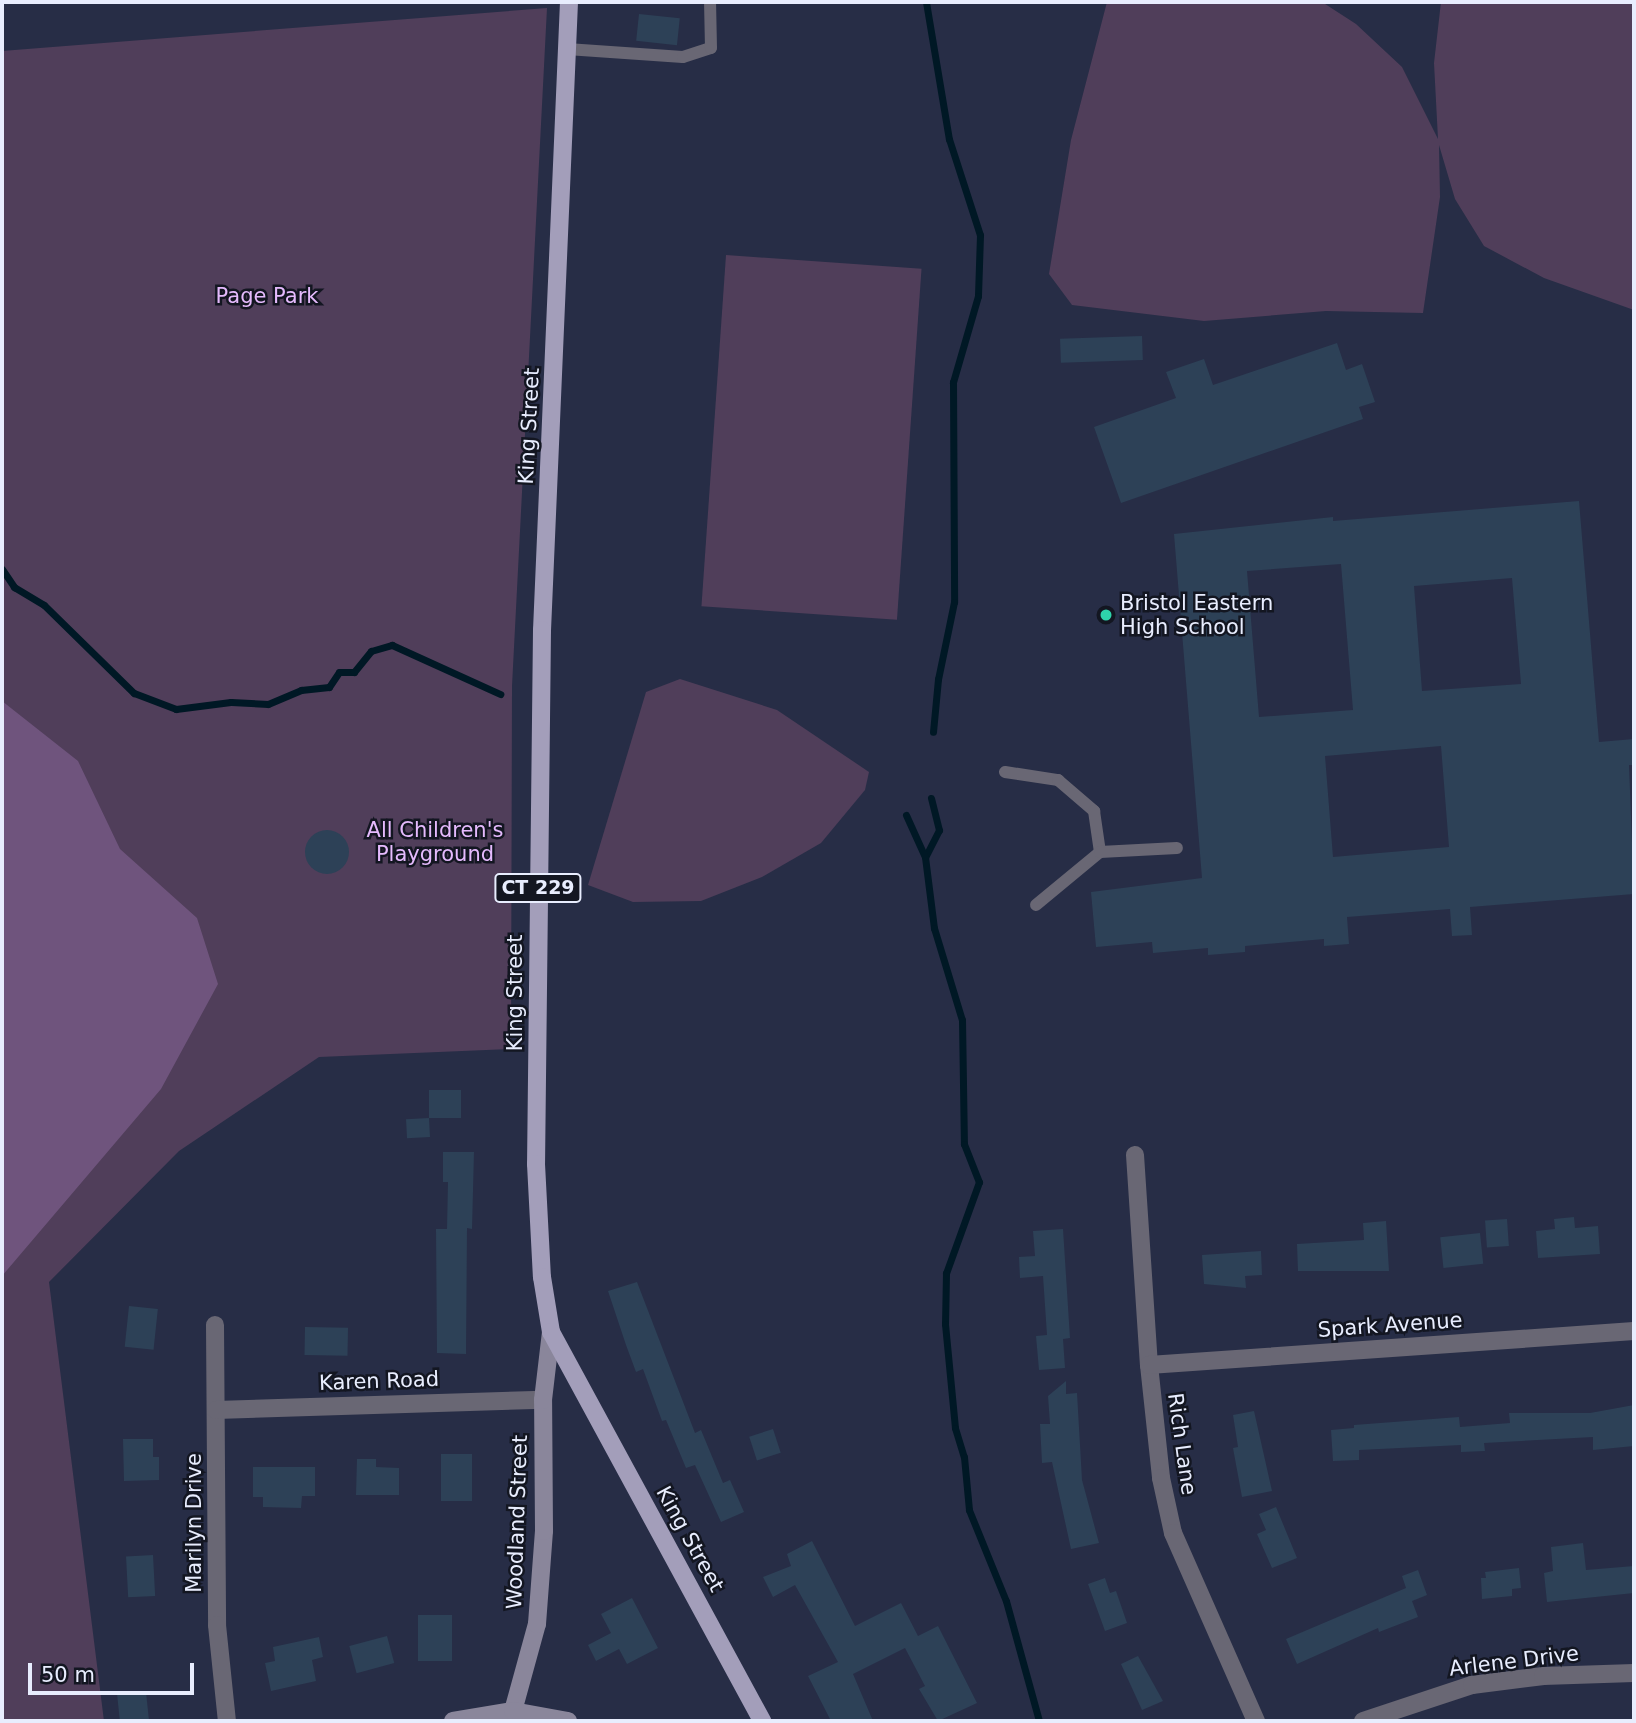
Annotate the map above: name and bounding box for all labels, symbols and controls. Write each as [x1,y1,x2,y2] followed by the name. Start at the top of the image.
[216,283,318,309] park label: Page Park
[513,367,545,485] street label: King Street
[1120,590,1273,640] place label: Bristol Eastern High School
[1098,607,1114,623] marker: Bristol Eastern High School
[367,817,503,867] park label: All Children's Playground
[494,873,582,904] road number: CT 229
[502,935,528,1051] street label: King Street
[1317,1307,1463,1343] street label: Spark Avenue
[319,1366,439,1396] street label: Karen Road
[1162,1391,1202,1497] street label: Rich Lane
[501,1434,533,1610] street label: Woodland Street
[181,1453,207,1593] street label: Marilyn Drive
[651,1482,729,1596] street label: King Street
[1448,1641,1580,1681] street label: Arlene Drive
[32,1650,198,1694] scale bar
[41,1663,95,1687] text: 50 m

